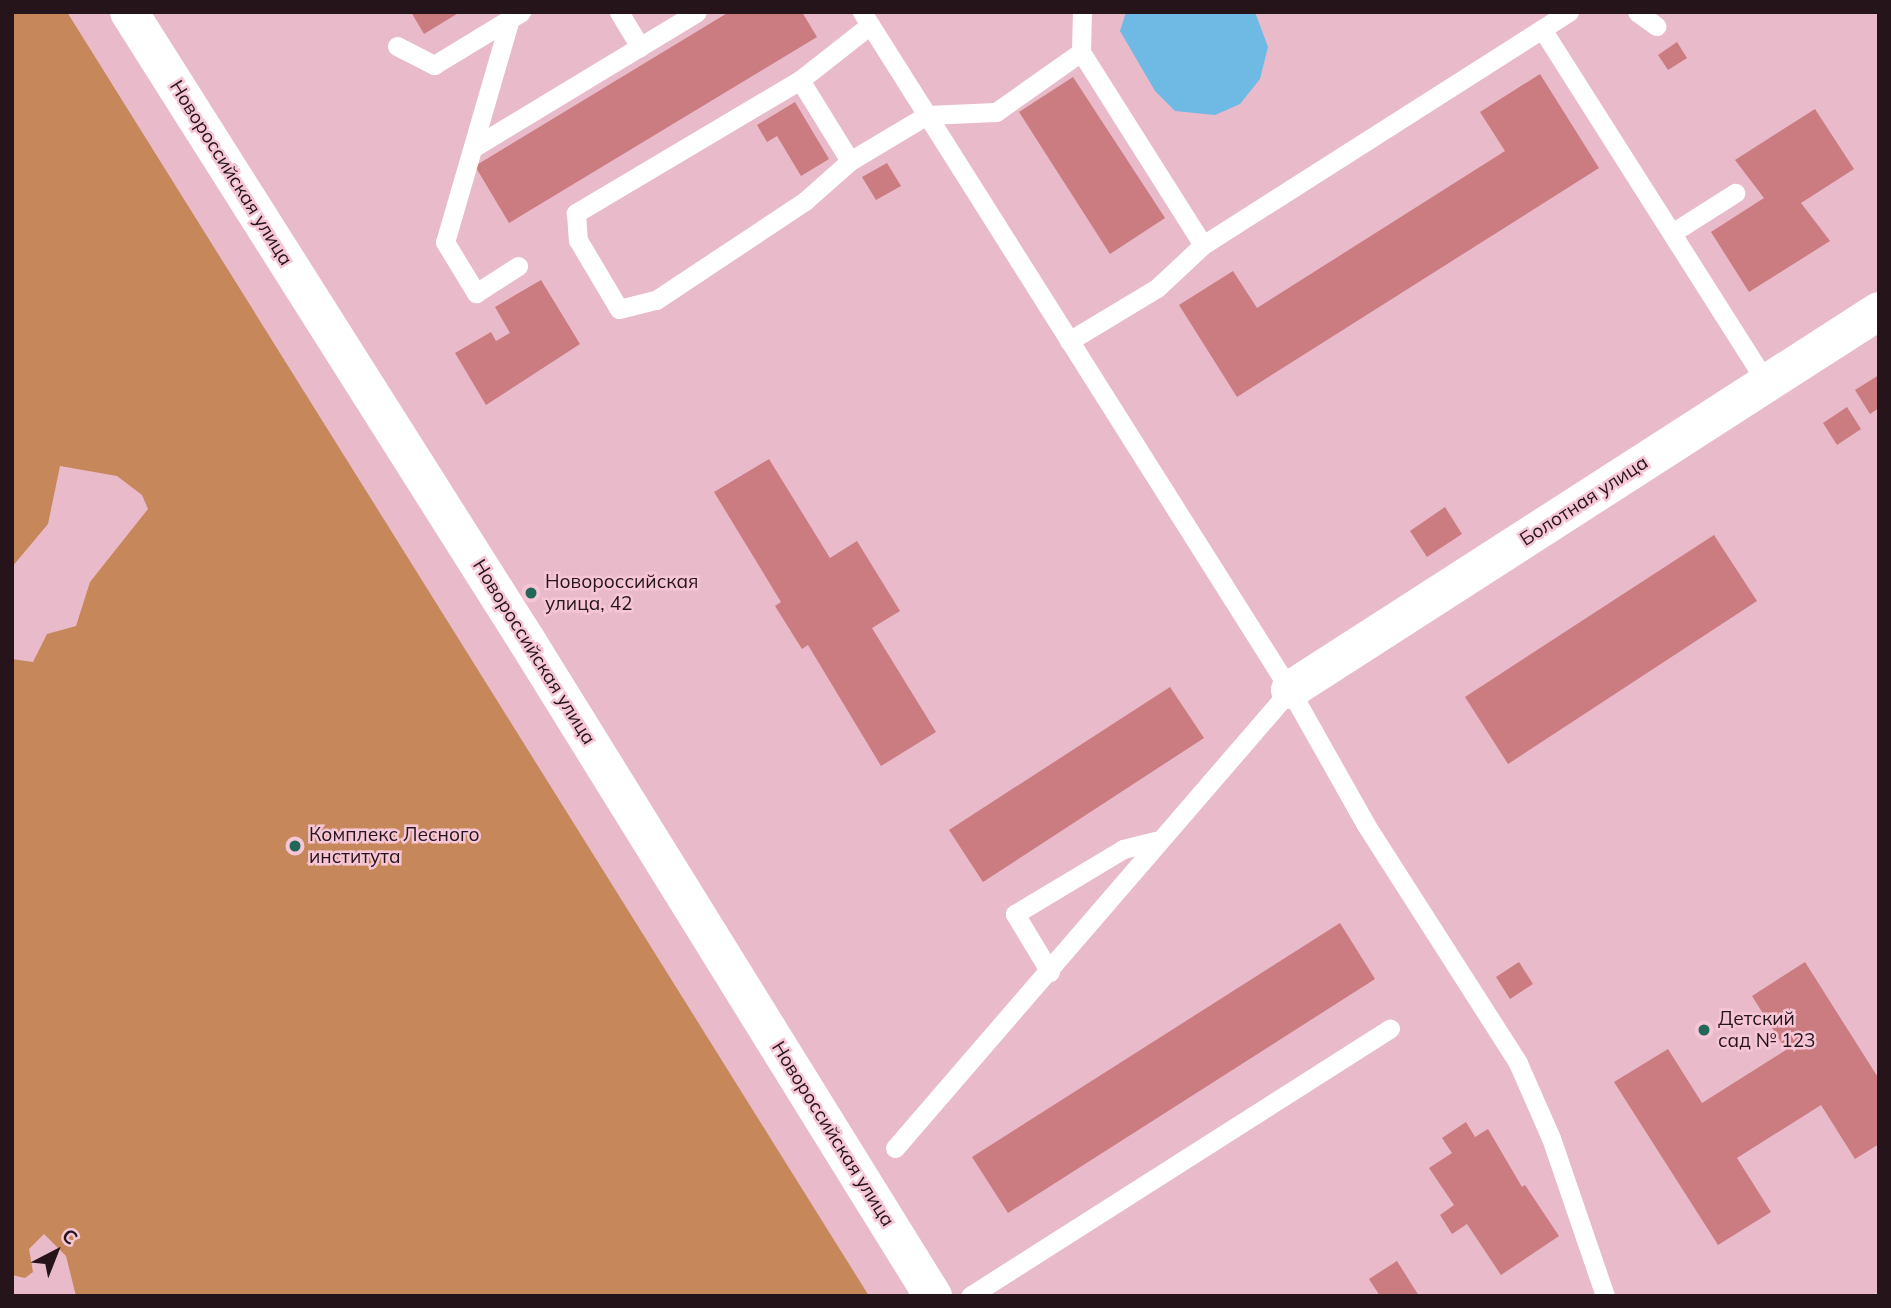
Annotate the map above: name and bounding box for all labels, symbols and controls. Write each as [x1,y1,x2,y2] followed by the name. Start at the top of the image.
[165,76,297,270] street label: Новороссийская улица
[1516,451,1652,551] street label: Болотная улица
[468,555,600,749] street label: Новороссийская улица
[545,571,699,615] place label: Новороссийская улица, 42
[523,585,539,601] marker: Новороссийская улица, 42
[309,824,479,868] place label: Комплекс Лесного института
[287,838,303,854] marker: Комплекс Лесного института
[1718,1008,1815,1052] place label: Детский сад № 123
[1696,1022,1712,1038] marker: Детский сад № 123
[767,1037,899,1231] street label: Новороссийская улица
[21,1217,91,1287] north arrow
[57,1223,83,1250] text: С

